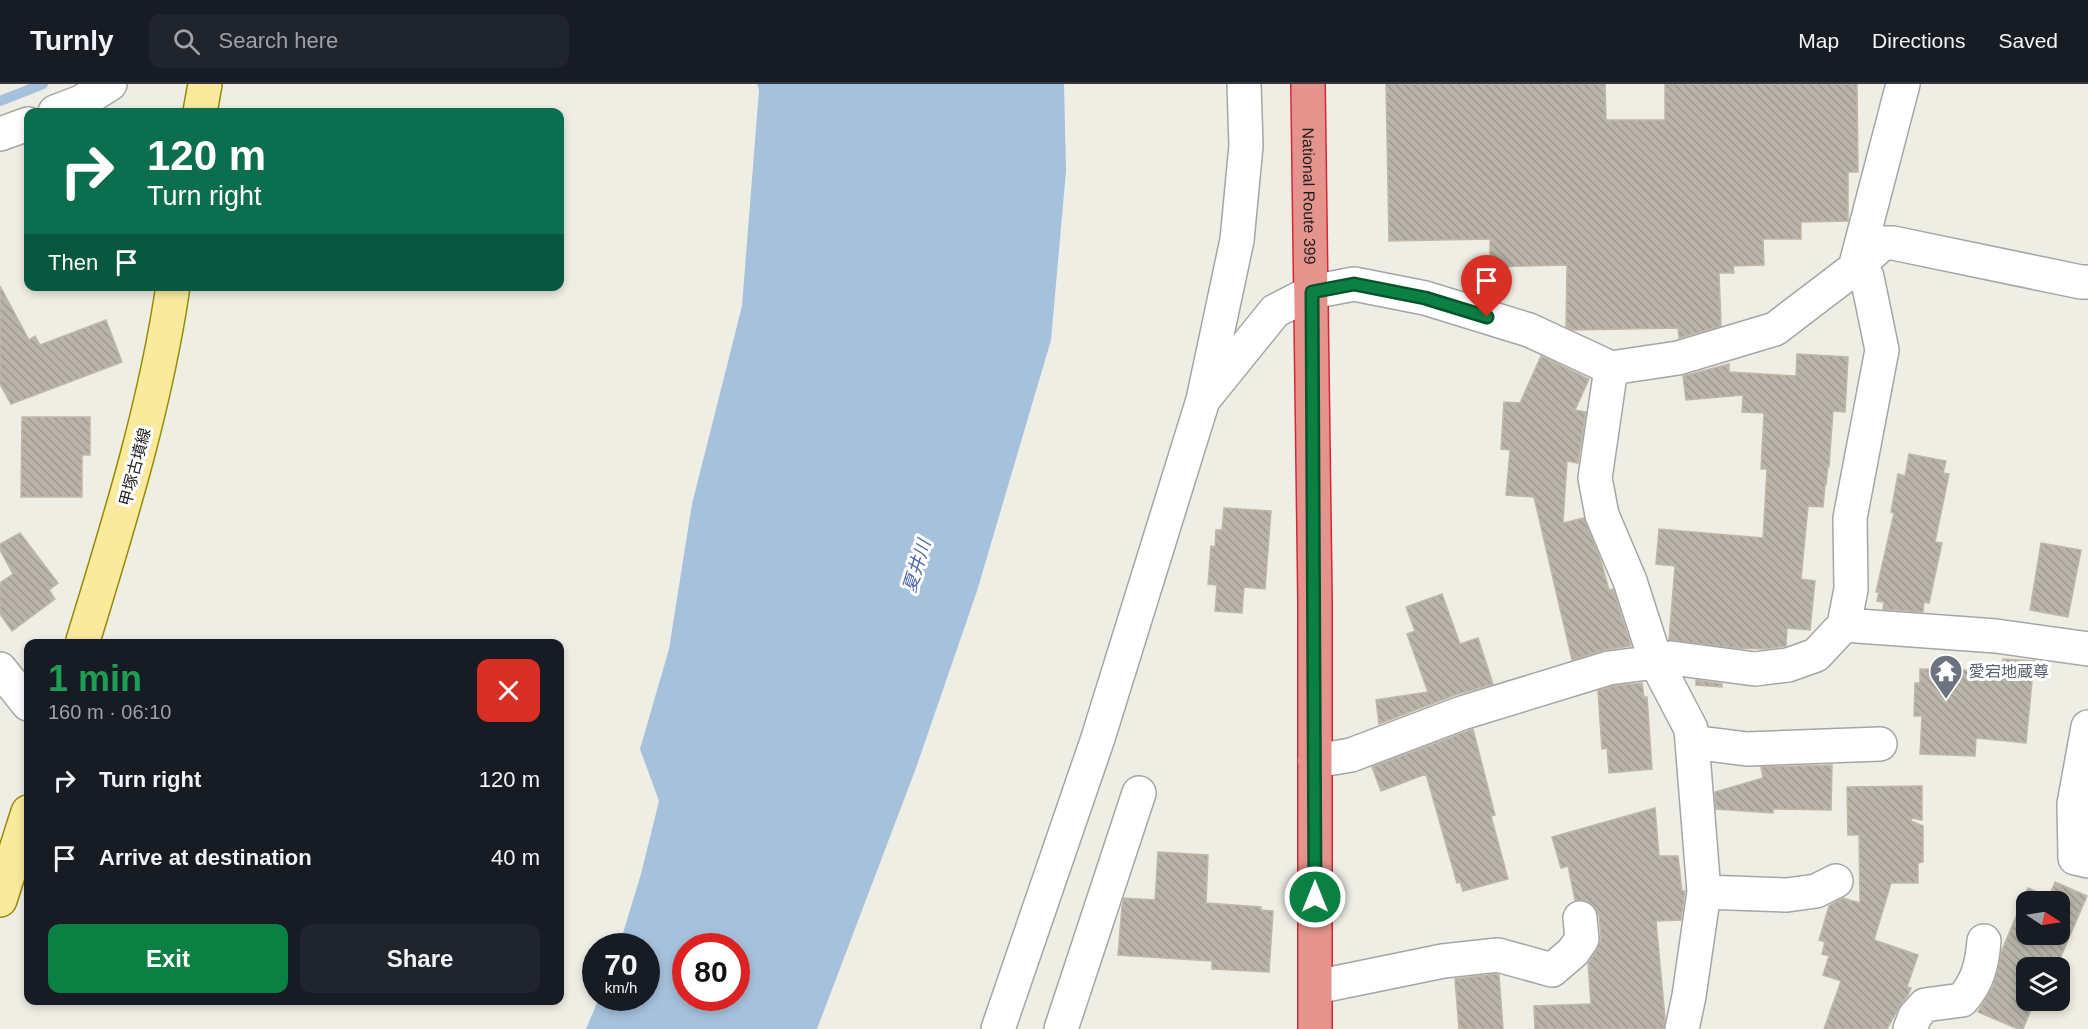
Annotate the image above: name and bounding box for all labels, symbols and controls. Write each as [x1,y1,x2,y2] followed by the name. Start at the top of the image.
[149,14,569,68] search box
[30,25,113,56] text: Turnly
[170,25,203,58] icon: search
[218,28,338,53] text: Search here
[1798,29,1839,52] text: Map
[1872,29,1965,52] text: Directions
[1998,29,2058,52] text: Saved
[1300,127,1319,265] street label: National Route 399
[48,132,126,210] icon: right
[147,132,266,179] text: 120 m
[147,181,262,211] text: Turn right
[110,246,143,279] icon: arrive
[48,250,98,275] text: Then
[1461,255,1512,317] pin
[1470,264,1503,297] icon: arrive
[116,426,154,508] street label: 甲塚古墳線
[900,535,935,595] water label: 夏井川
[1928,653,1964,700] temple icon: 愛宕地蔵尊
[48,658,142,699] text: 1 min
[477,659,540,722] button: close
[1969,663,2049,680] place label: 愛宕地蔵尊
[48,701,171,723] text: 160 m · 06:10
[48,764,81,797] icon: right
[99,767,201,792] text: Turn right
[479,767,540,792] text: 120 m
[48,842,81,875] icon: arrive
[99,845,312,870] text: Arrive at destination
[491,845,540,870] text: 40 m
[1283,865,1347,929] position arrow
[2016,891,2070,945] north arrow
[2016,891,2070,1011] map controls
[48,924,288,993] button: Exit
[300,924,540,993] button: Share
[672,933,750,1011] speed limit sign: 80
[604,948,638,981] text: 70
[2016,957,2070,1011] button: layers
[605,979,637,996] text: km/h

